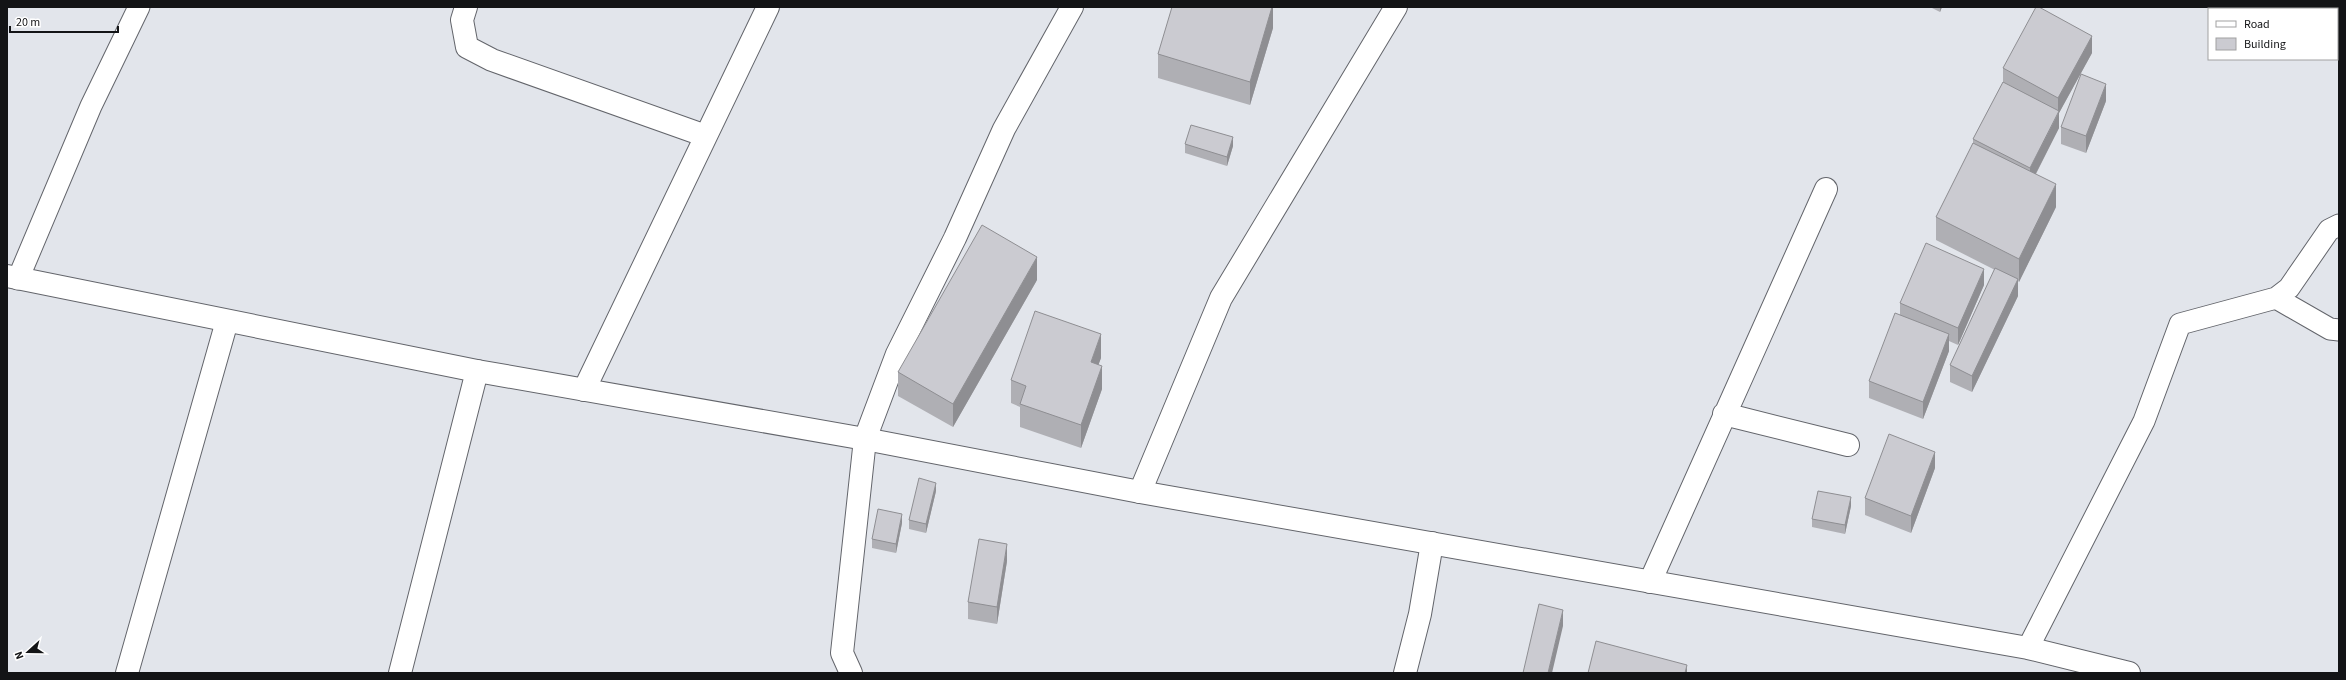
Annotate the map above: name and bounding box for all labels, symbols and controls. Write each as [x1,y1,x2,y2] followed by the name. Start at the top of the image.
[10,8,118,34] scale bar
[2208,8,2338,60] legend
[16,14,40,31] text: 20 m
[2244,16,2270,33] text: Road
[2244,36,2286,53] text: Building
[8,632,48,672] north arrow
[11,649,27,662] text: N

